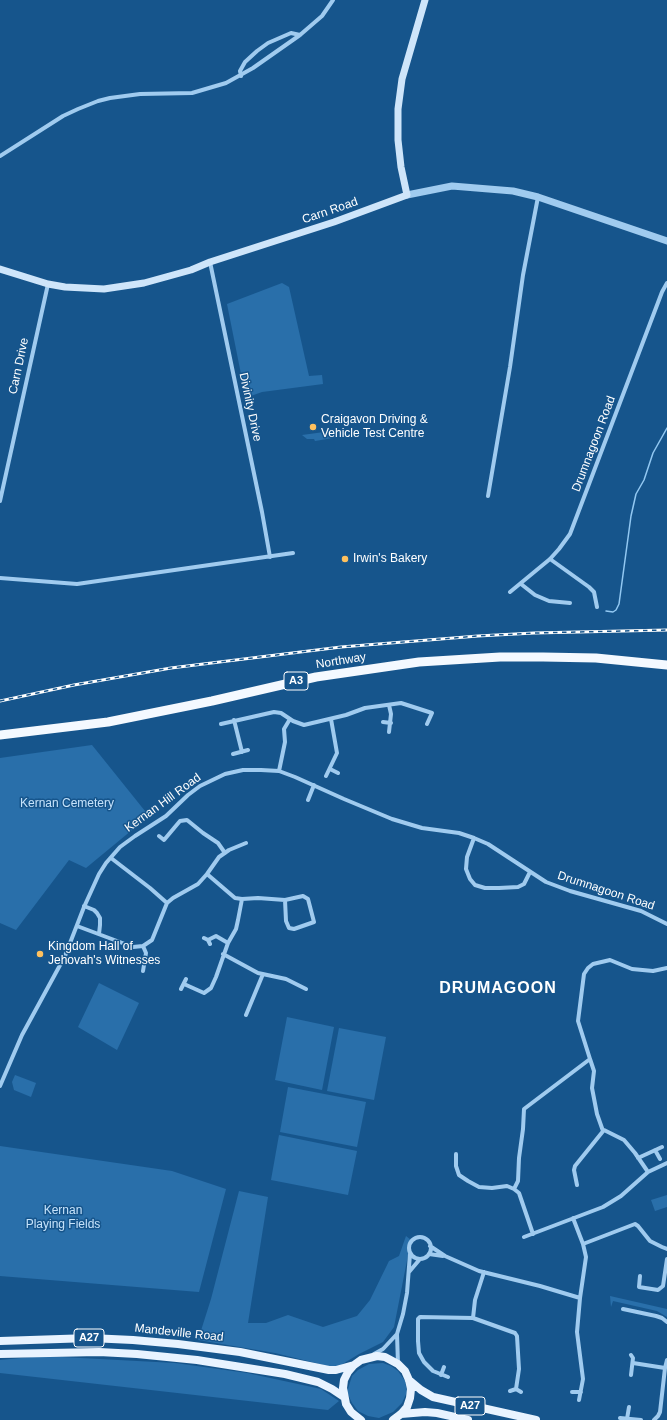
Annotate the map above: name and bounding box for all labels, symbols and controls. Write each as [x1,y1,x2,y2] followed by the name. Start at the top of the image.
[300,195,360,227] street label: Carn Road
[6,336,32,396] street label: Carn Drive
[236,371,264,443] street label: Divinity Drive
[569,394,619,494] street label: Drumnagoon Road
[321,413,428,441] place label: Craigavon Driving & Vehicle Test Centre
[308,422,318,432] marker: Craigavon Driving & Vehicle Test Centre
[353,552,427,566] place label: Irwin's Bakery
[340,554,350,564] marker: Irwin's Bakery
[315,650,367,672] street label: Northway
[284,672,308,690] road number: A3
[122,771,204,835] street label: Kernan Hill Road
[20,797,114,811] park label: Kernan Cemetery
[556,868,656,914] street label: Drumnagoon Road
[48,940,160,968] place label: Kingdom Hall of Jehovah's Witnesses
[35,949,45,959] marker: Kingdom Hall of Jehovah's Witnesses
[439,979,557,999] district label: DRUMAGOON
[26,1204,100,1232] park label: Kernan Playing Fields
[134,1321,224,1345] street label: Mandeville Road
[74,1329,104,1347] road number: A27
[455,1397,485,1415] road number: A27

